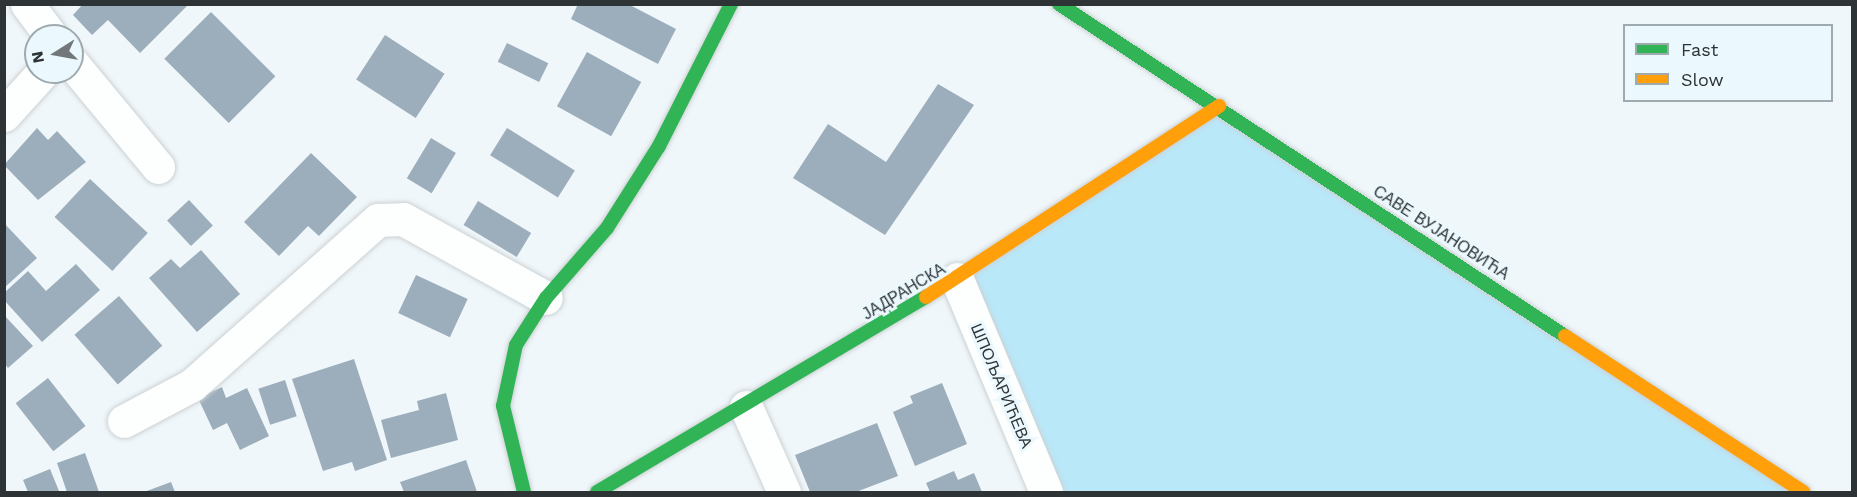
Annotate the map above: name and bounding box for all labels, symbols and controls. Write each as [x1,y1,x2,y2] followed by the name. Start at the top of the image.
[24,24,84,84] north arrow
[1623,24,1833,102] legend
[1681,39,1718,60] text: Fast
[27,50,48,65] text: N
[1681,69,1724,90] text: Slow
[1369,182,1513,284] street label: САВЕ ВУЈАНОВИЋА
[859,260,949,324] street label: ЈАДРАНСКА
[966,321,1036,451] street label: ШПОЉАРИЋЕВА

